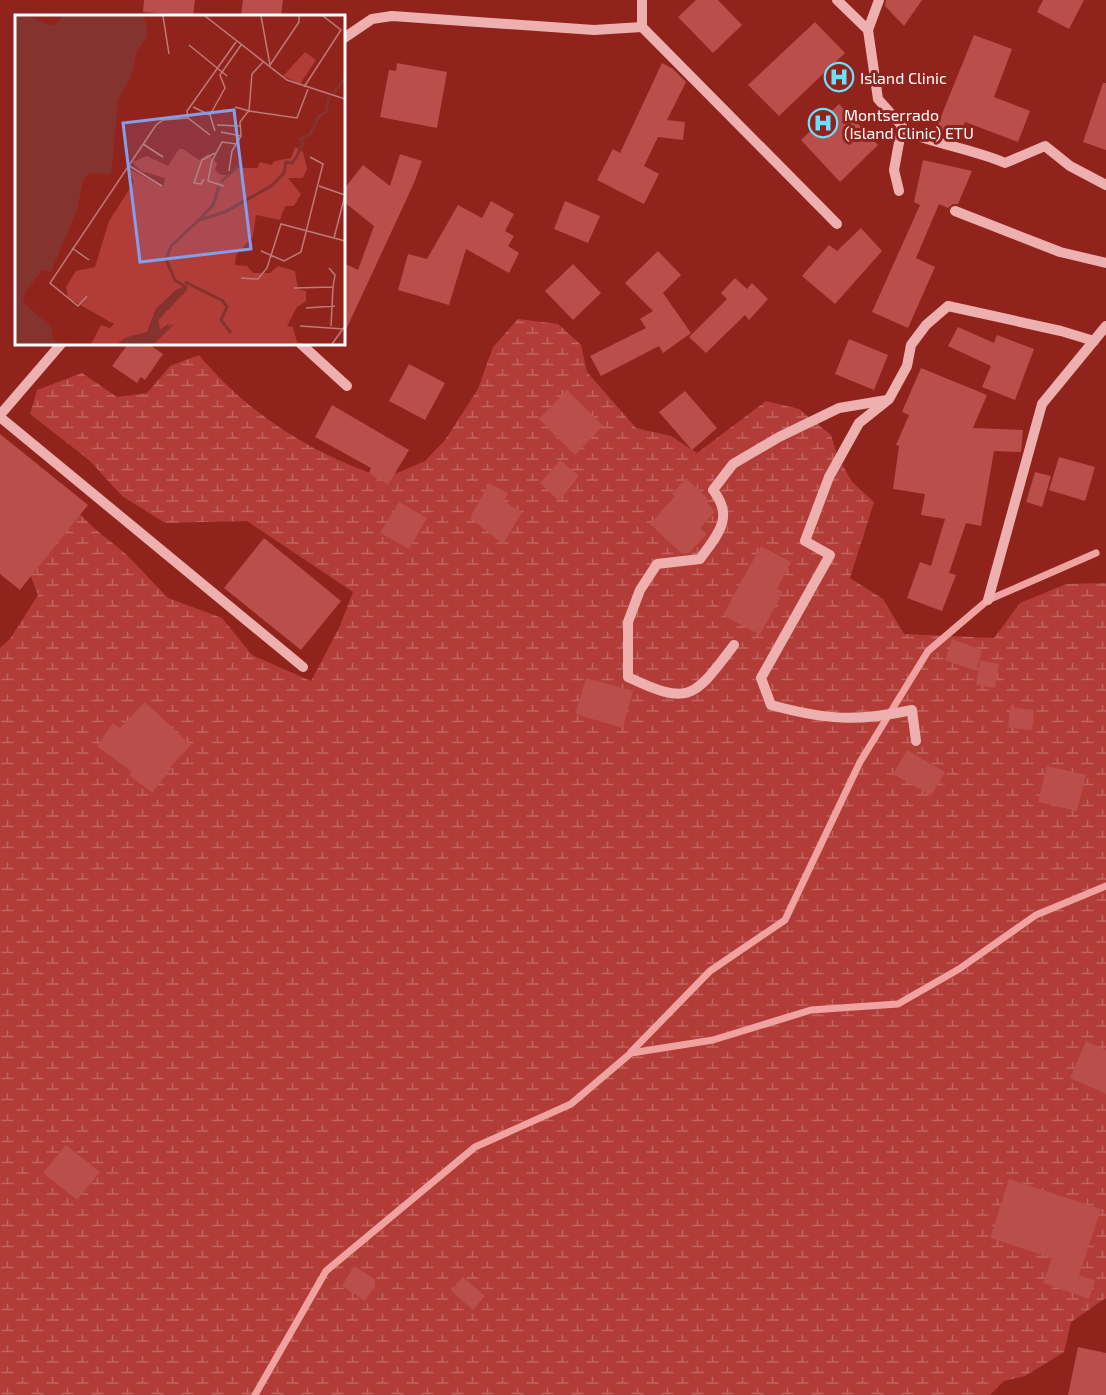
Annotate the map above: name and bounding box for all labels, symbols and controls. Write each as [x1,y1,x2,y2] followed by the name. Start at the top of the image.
[15,15,345,345] inset map
[823,61,855,93] hospital icon: Island Clinic
[860,68,947,87] place label: Island Clinic
[844,105,974,142] place label: Montserrado (Island Clinic) ETU
[807,107,839,139] hospital icon: Montserrado (Island Clinic) ETU

